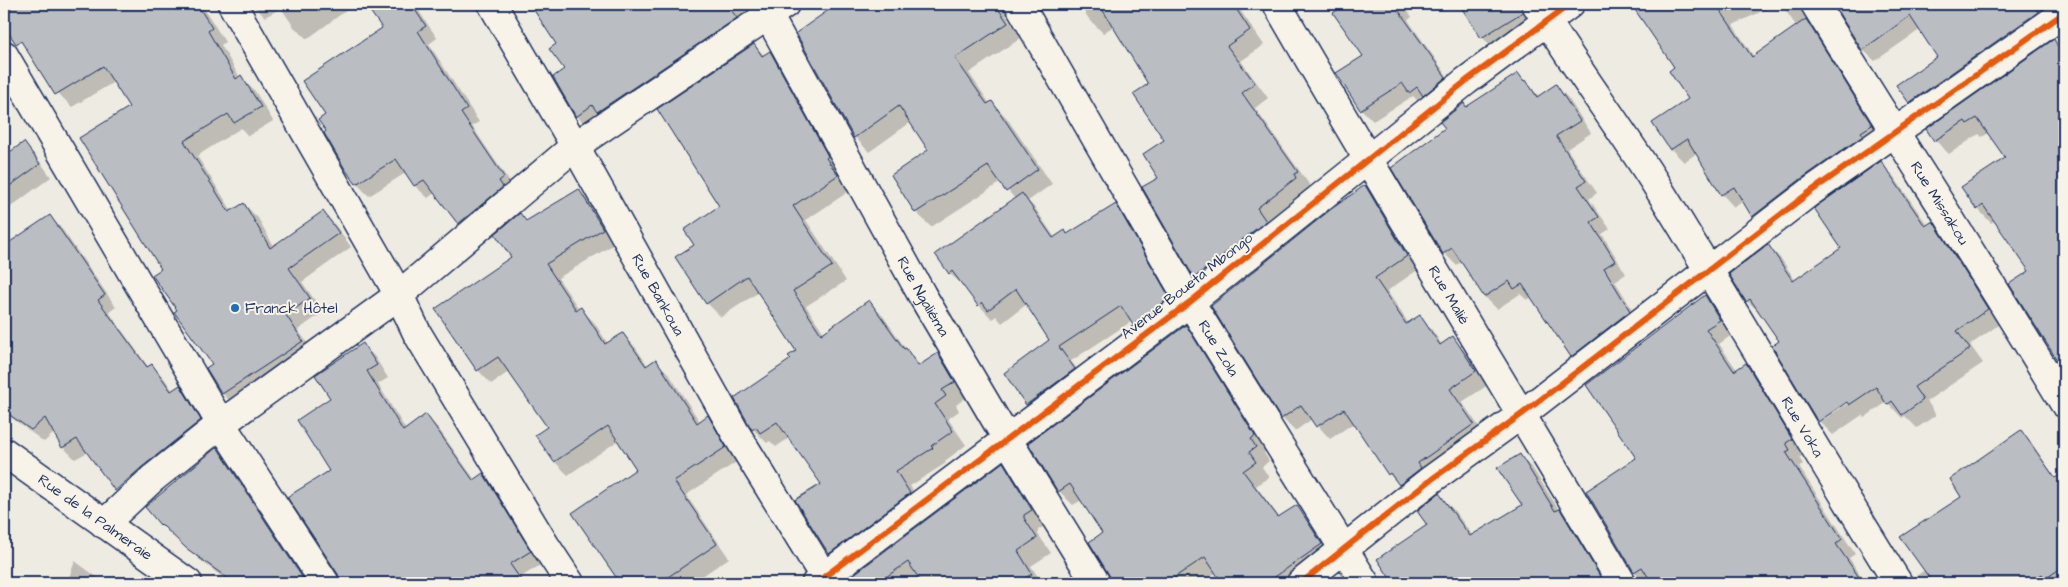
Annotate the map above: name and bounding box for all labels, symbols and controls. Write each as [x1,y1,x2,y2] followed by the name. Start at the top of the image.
[1906,157,1974,249] street label: Rue Missakou
[1117,227,1258,345] street label: Avenue Boueta Mbongo
[627,250,690,340] street label: Rue Bankoua
[892,252,955,341] street label: Rue Ngaliéma
[1423,262,1475,328] street label: Rue Malié
[245,298,338,319] place label: Franck Hôtel
[229,302,241,314] marker: Franck Hôtel
[1193,316,1244,381] street label: Rue Zola
[1776,393,1829,461] street label: Rue Voka
[34,469,157,565] street label: Rue de la Palmeraie

